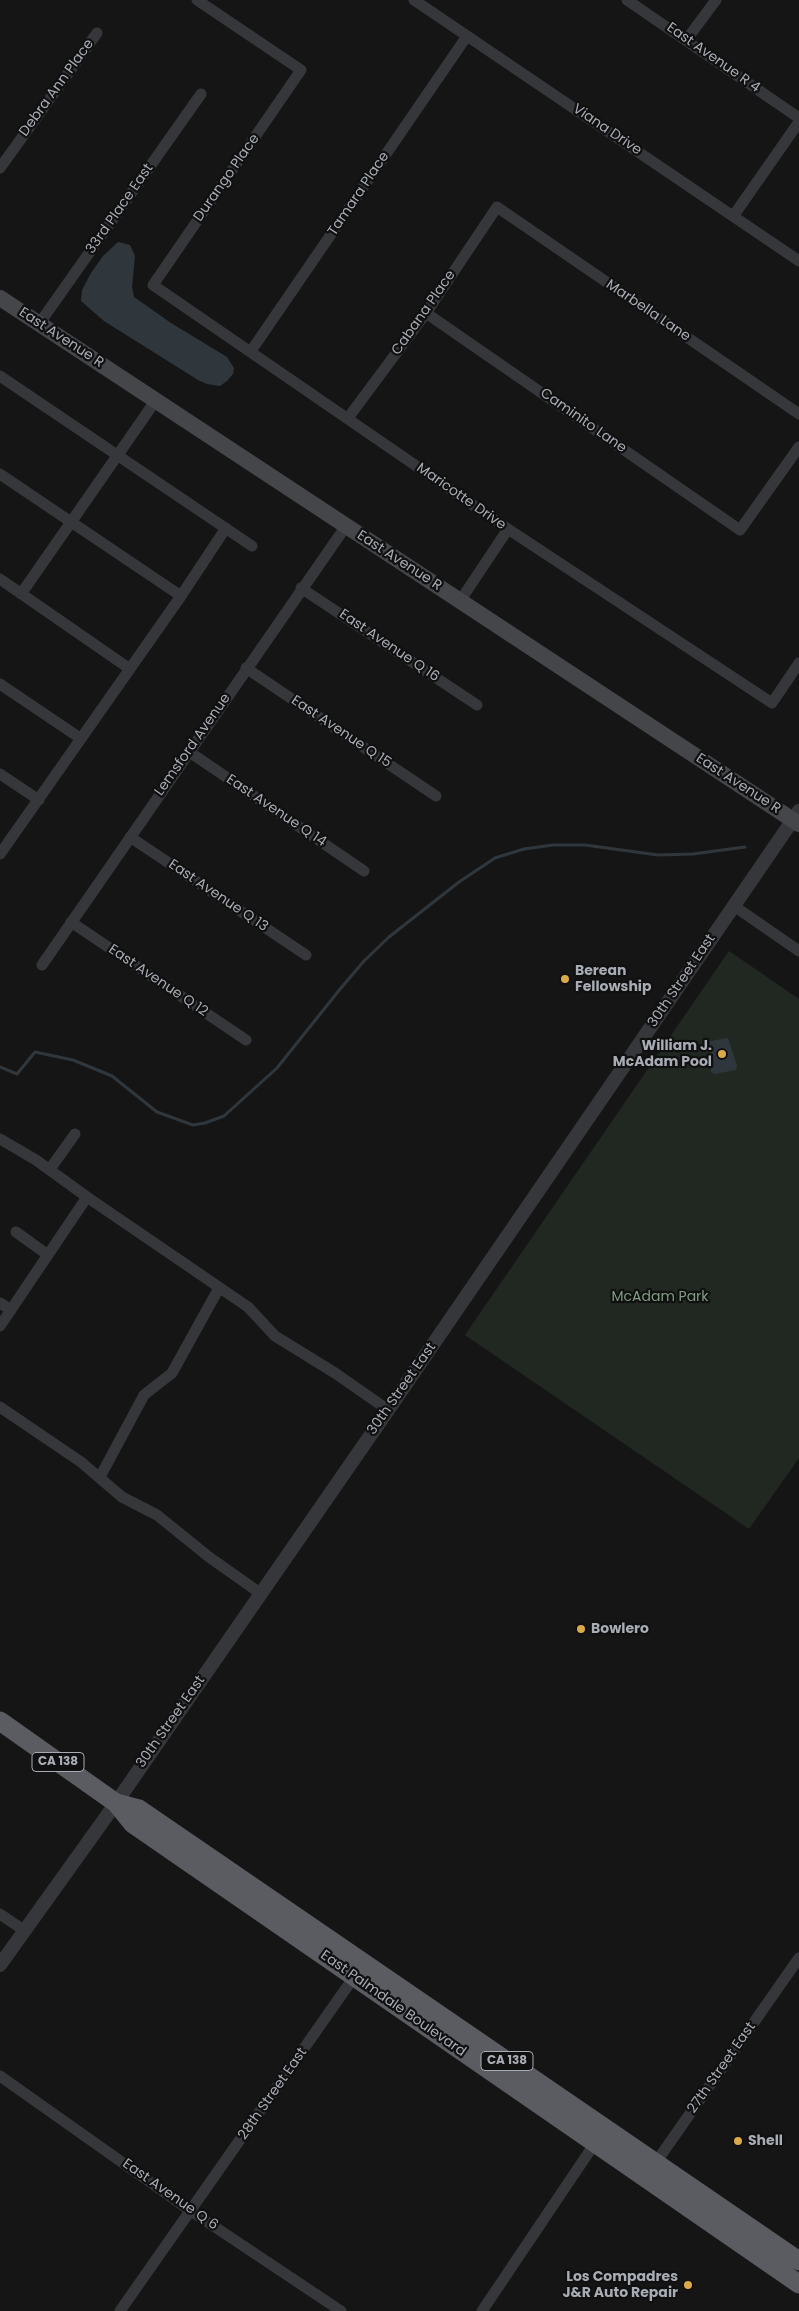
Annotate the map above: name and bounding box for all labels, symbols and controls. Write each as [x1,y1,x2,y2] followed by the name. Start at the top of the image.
[663,20,763,96] street label: East Avenue R 4
[16,36,98,140] street label: Debra Ann Place
[569,101,645,159] street label: Viana Drive
[191,131,263,225] street label: Durango Place
[325,149,393,239] street label: Tamara Place
[83,161,157,257] street label: 33rd Place East
[389,267,459,359] street label: Cabana Place
[603,277,693,345] street label: Marbella Lane
[15,304,107,372] street label: East Avenue R
[537,385,629,457] street label: Caminito Lane
[413,460,509,534] street label: Maricotte Drive
[353,527,445,595] street label: East Avenue R
[336,606,442,686] street label: East Avenue Q 16
[151,691,235,799] street label: Lemsford Avenue
[288,692,394,772] street label: East Avenue Q 15
[692,750,784,818] street label: East Avenue R
[223,771,329,851] street label: East Avenue Q 14
[165,856,271,936] street label: East Avenue Q 13
[645,931,719,1031] street label: 30th Street East
[105,941,211,1021] street label: East Avenue Q 12
[575,963,651,996] place label: Berean Fellowship
[559,973,571,985] marker: Berean Fellowship
[613,1038,712,1070] place label: William J. McAdam Pool
[716,1048,728,1060] marker: William J. McAdam Pool
[611,1289,709,1305] park label: McAdam Park
[364,1340,440,1438] street label: 30th Street East
[591,1621,649,1637] place label: Bowlero
[575,1623,587,1635] marker: Bowlero
[133,1673,209,1771] street label: 30th Street East
[32,1752,84,1771] road number: CA 138
[317,1947,469,2061] street label: East Palmdale Boulevard
[684,2019,760,2117] street label: 27th Street East
[235,2045,311,2143] street label: 28th Street East
[481,2052,533,2070] road number: CA 138
[748,2133,783,2149] place label: Shell
[732,2135,744,2147] marker: Shell
[119,2156,221,2234] street label: East Avenue Q 6
[562,2269,678,2302] place label: Los Compadres J&R Auto Repair
[682,2279,694,2291] marker: Los Compadres J&R Auto Repair

